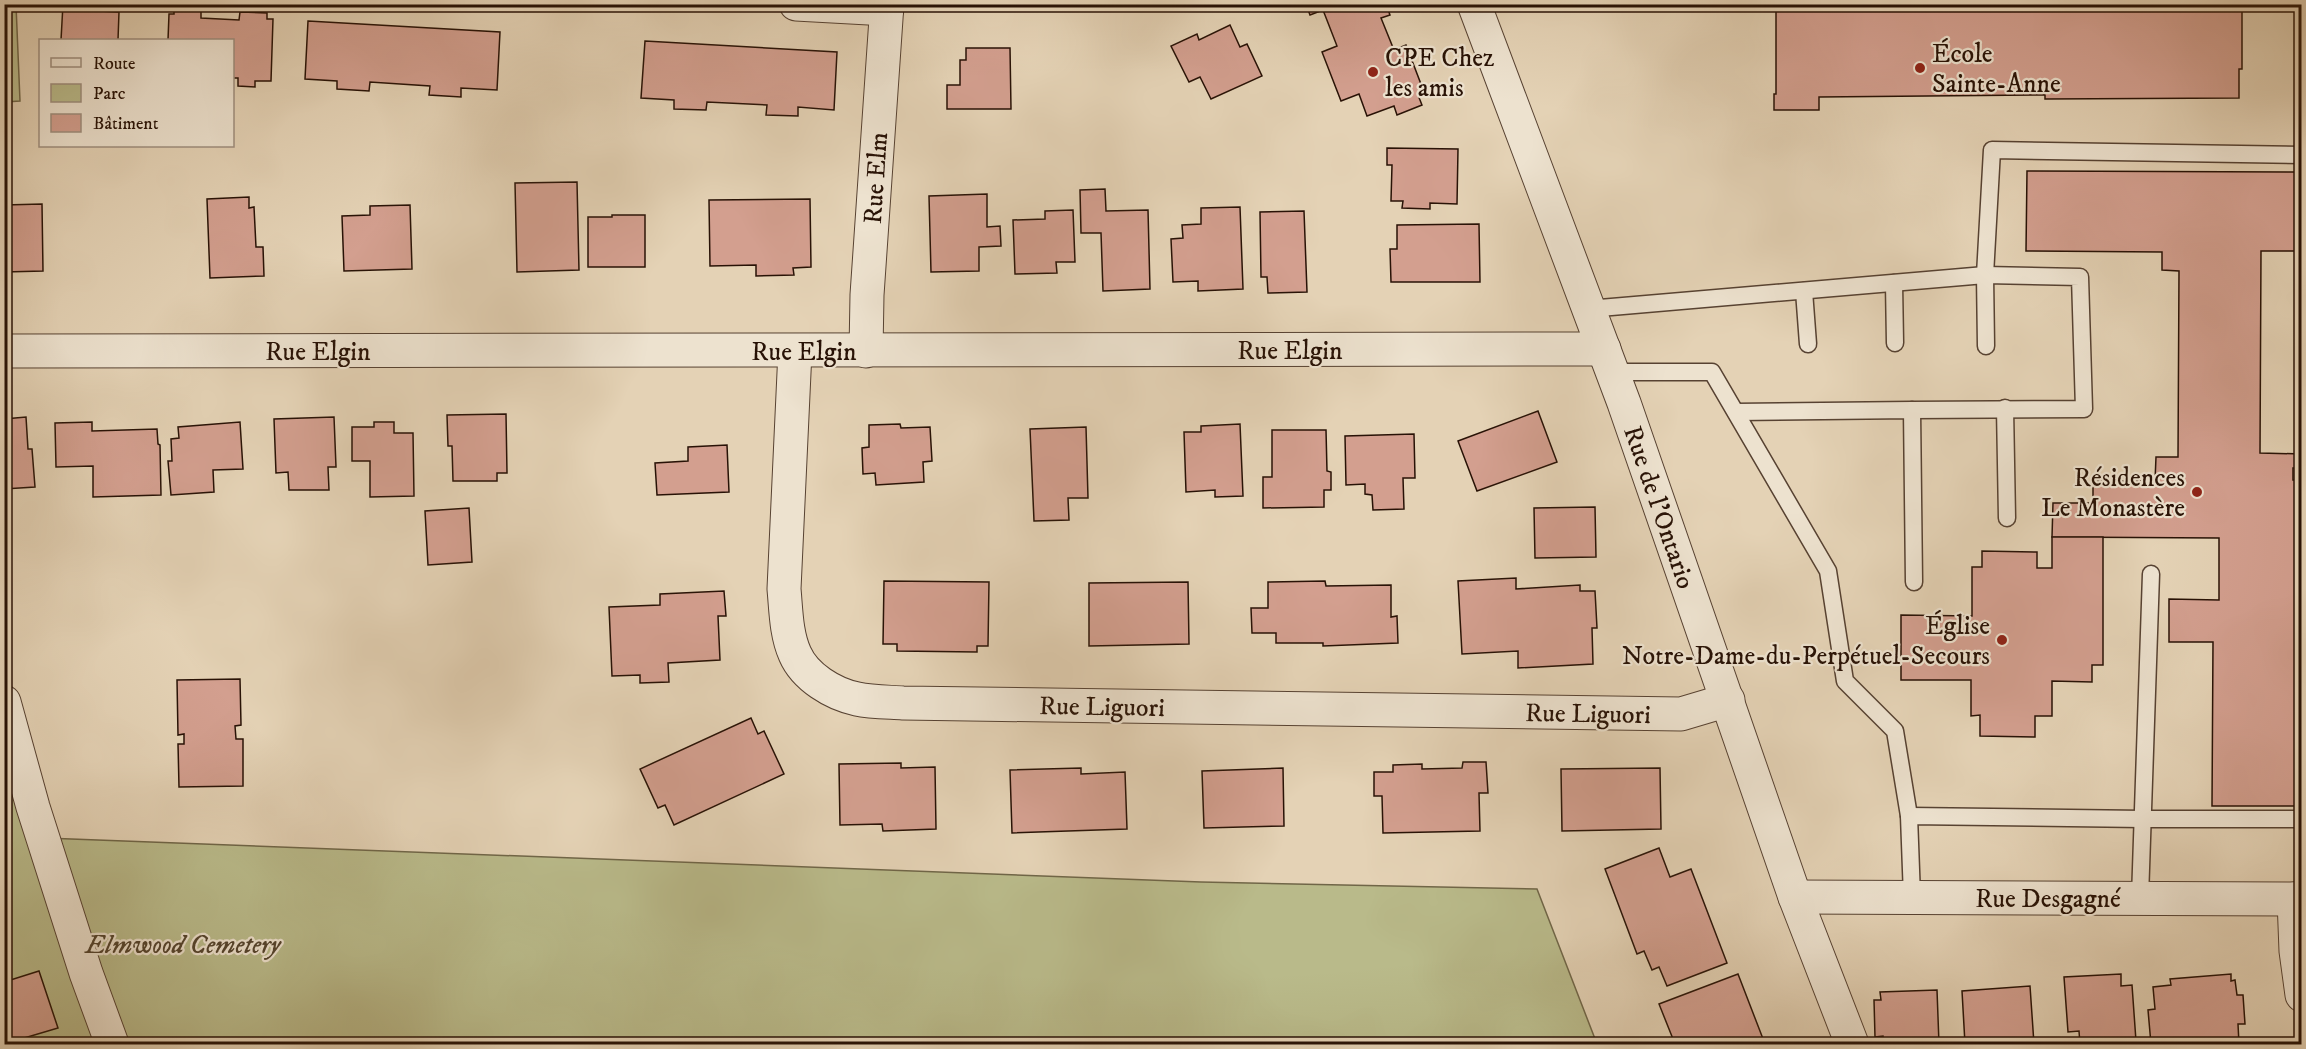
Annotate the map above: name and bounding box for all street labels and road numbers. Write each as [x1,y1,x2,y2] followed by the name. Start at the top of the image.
[857,131,896,225] street label: Rue Elm
[1237,335,1343,368] street label: Rue Elgin
[265,336,371,369] street label: Rue Elgin
[751,336,857,369] street label: Rue Elgin
[1615,422,1702,593] street label: Rue de l'Ontario
[1039,690,1165,725] street label: Rue Liguori
[1525,697,1651,732] street label: Rue Liguori
[1975,883,2121,916] street label: Rue Desgagné

